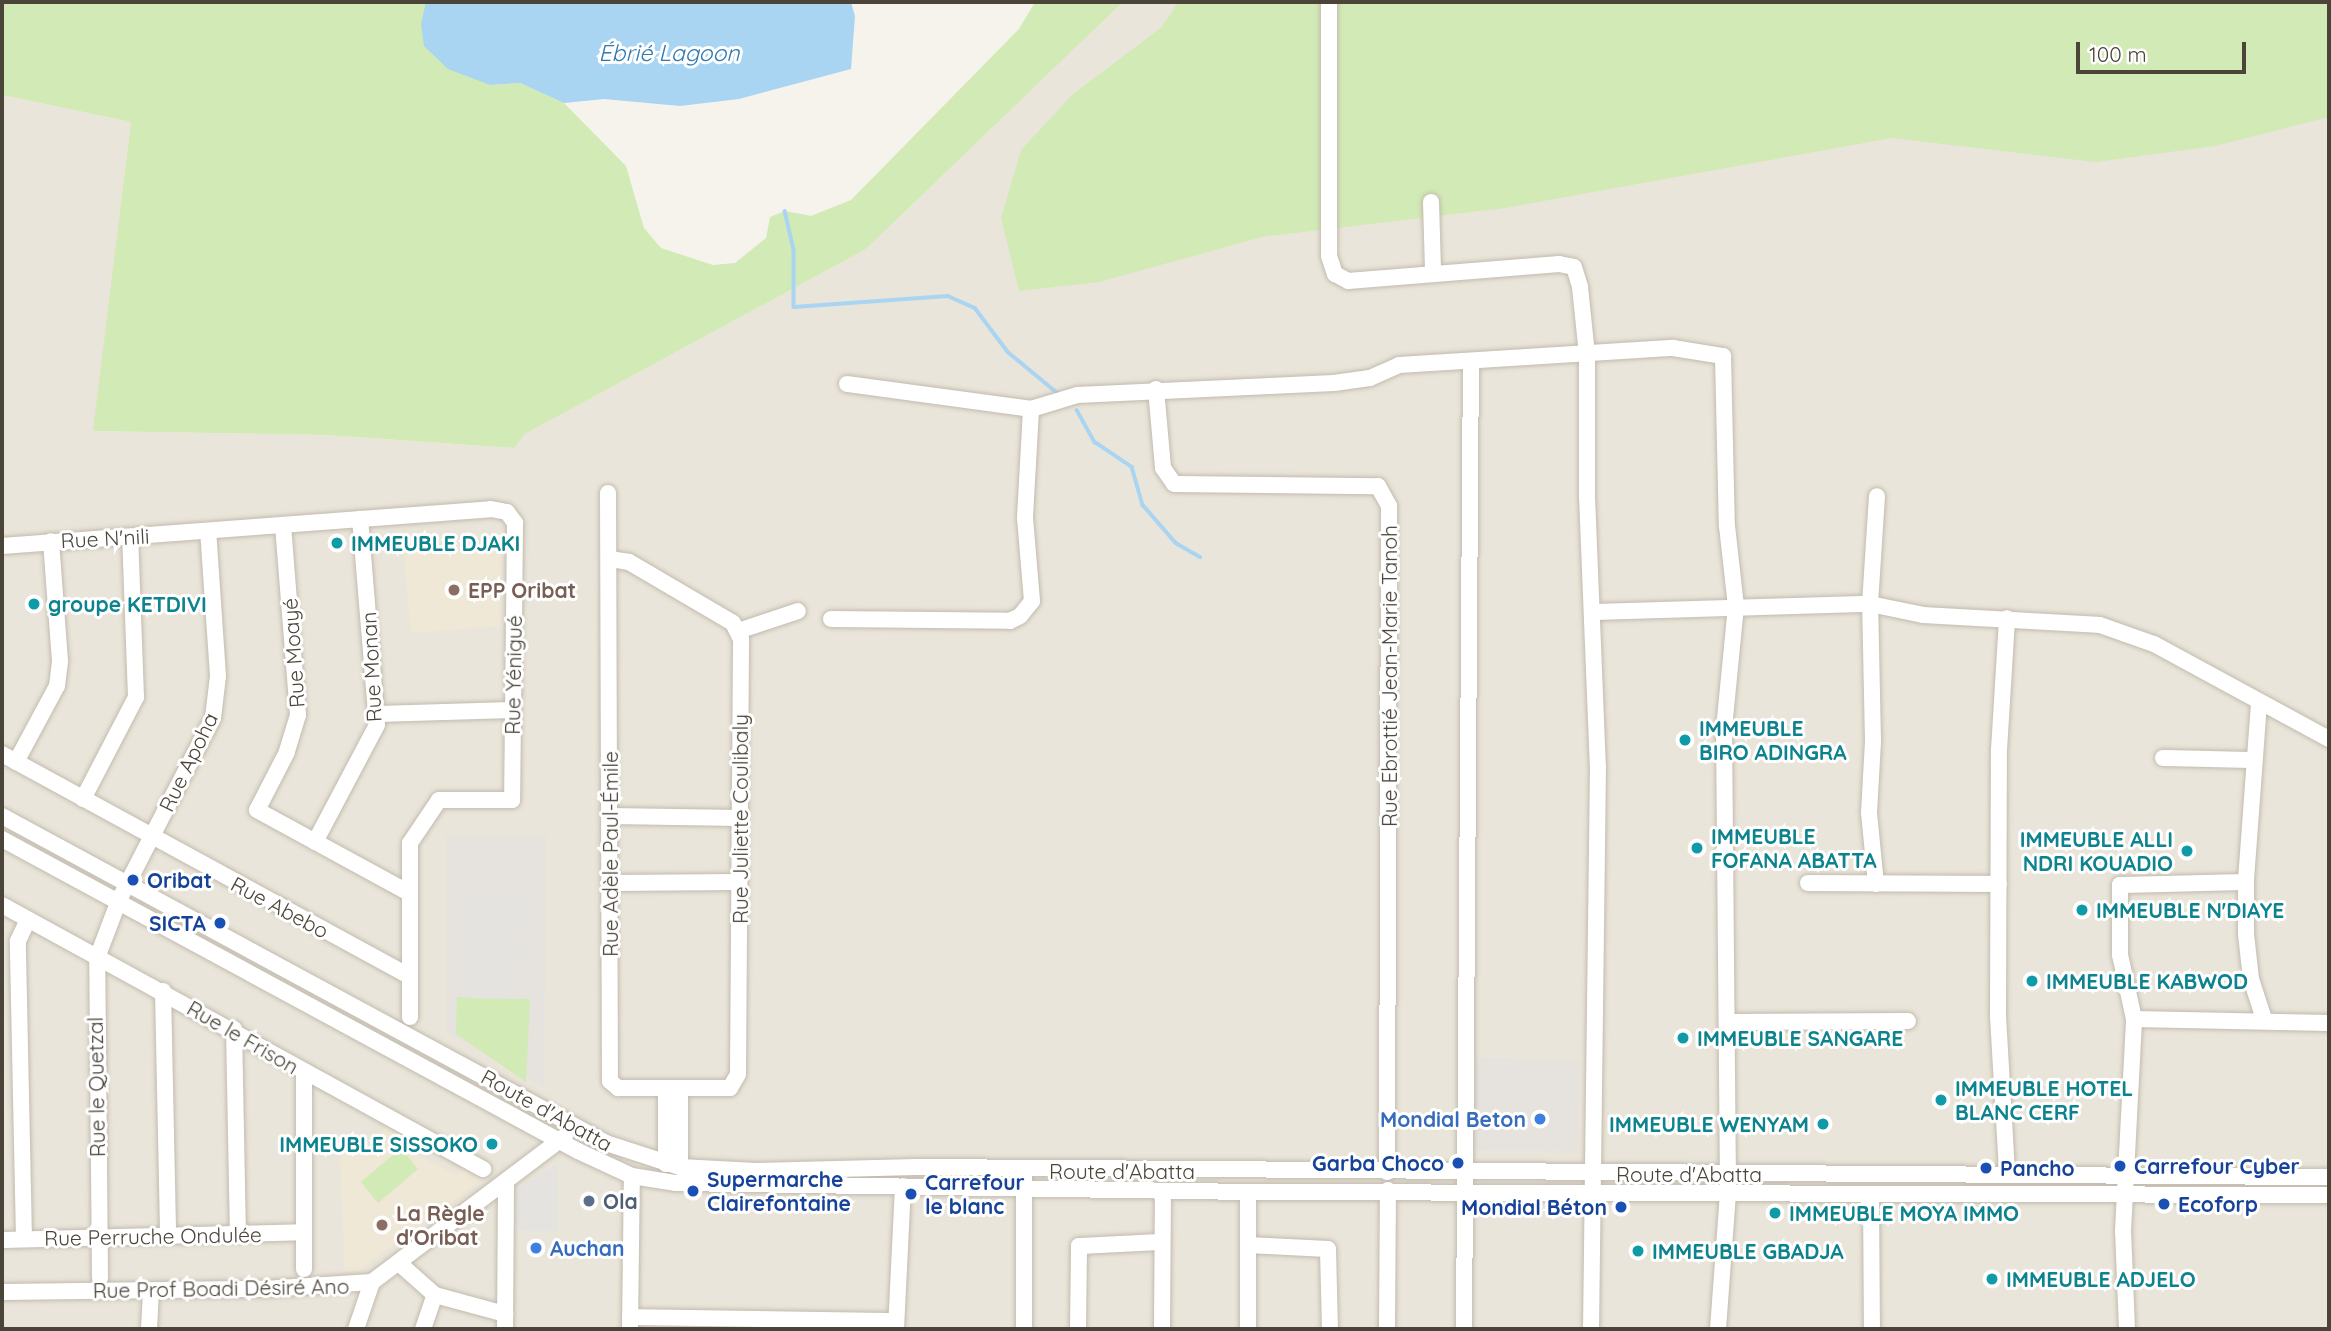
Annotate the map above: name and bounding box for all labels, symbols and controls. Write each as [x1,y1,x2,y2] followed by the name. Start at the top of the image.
[2079,28,2249,72] scale bar
[598,39,740,67] water label: Ébrié Lagoon
[2089,41,2147,67] text: 100 m
[60,523,150,553] street label: Rue N'nili
[1376,525,1402,827] street label: Rue Ebrottié Jean-Marie Tanoh
[351,530,520,556] place label: IMMEUBLE DJAKI
[329,535,345,551] marker: IMMEUBLE DJAKI
[468,577,576,603] place label: EPP Oribat
[446,582,462,598] marker: EPP Oribat
[48,591,207,617] place label: groupe KETDIVI
[26,596,42,612] marker: groupe KETDIVI
[277,597,309,709] street label: Rue Moayé
[356,611,386,723] street label: Rue Monan
[499,615,527,735] street label: Rue Yénigué
[153,708,223,816] street label: Rue Apoha
[727,714,753,924] street label: Rue Juliette Coulibaly
[1699,715,1847,765] place label: IMMEUBLE BIRO ADINGRA
[1677,732,1693,748] marker: IMMEUBLE BIRO ADINGRA
[597,751,623,957] street label: Rue Adèle Paul-Émile
[1711,823,1877,873] place label: IMMEUBLE FOFANA ABATTA
[2020,826,2173,876] place label: IMMEUBLE ALLI NDRI KOUADIO
[1689,840,1705,856] marker: IMMEUBLE FOFANA ABATTA
[2179,843,2195,859] marker: IMMEUBLE ALLI NDRI KOUADIO
[147,867,212,893] place label: Oribat
[227,871,333,943] street label: Rue Abebo
[125,872,141,888] marker: Oribat
[2096,897,2284,923] place label: IMMEUBLE N'DIAYE
[2074,902,2090,918] marker: IMMEUBLE N'DIAYE
[149,910,206,936] place label: SICTA
[212,915,228,931] marker: SICTA
[2046,968,2248,994] place label: IMMEUBLE KABWOD
[2024,973,2040,989] marker: IMMEUBLE KABWOD
[183,995,303,1079] street label: Rue le Frison
[82,1017,110,1157] street label: Rue le Quetzal
[1697,1025,1903,1051] place label: IMMEUBLE SANGARE
[1675,1030,1691,1046] marker: IMMEUBLE SANGARE
[477,1064,617,1156] street label: Route d'Abatta
[1955,1075,2133,1125] place label: IMMEUBLE HOTEL BLANC CERF
[1933,1092,1949,1108] marker: IMMEUBLE HOTEL BLANC CERF
[1380,1106,1526,1132] place label: Mondial Beton
[1532,1111,1548,1127] marker: Mondial Beton
[1609,1111,1809,1137] place label: IMMEUBLE WENYAM
[1815,1116,1831,1132] marker: IMMEUBLE WENYAM
[279,1131,478,1157] place label: IMMEUBLE SISSOKO
[484,1136,500,1152] marker: IMMEUBLE SISSOKO
[1312,1150,1444,1176] place label: Garba Choco
[2134,1153,2300,1179] place label: Carrefour Cyber
[1450,1155,1466,1171] marker: Garba Choco
[2000,1155,2075,1181] place label: Pancho
[1049,1158,1195,1184] street label: Route d'Abatta
[2112,1158,2128,1174] marker: Carrefour Cyber
[1978,1160,1994,1176] marker: Pancho
[1616,1161,1762,1187] street label: Route d'Abatta
[707,1166,851,1216] place label: Supermarche Clairefontaine
[925,1169,1025,1219] place label: Carrefour le blanc
[685,1183,701,1199] marker: Supermarche Clairefontaine
[903,1186,919,1202] marker: Carrefour le blanc
[603,1188,638,1214] place label: Ola
[2178,1191,2258,1217] place label: Ecoforp
[581,1193,597,1209] marker: Ola
[1461,1194,1607,1220] place label: Mondial Béton
[2156,1196,2172,1212] marker: Ecoforp
[1613,1199,1629,1215] marker: Mondial Béton
[396,1200,485,1250] place label: La Règle d'Oribat
[1789,1200,2019,1226] place label: IMMEUBLE MOYA IMMO
[1767,1205,1783,1221] marker: IMMEUBLE MOYA IMMO
[374,1217,390,1233] marker: La Règle d'Oribat
[44,1222,262,1250] street label: Rue Perruche Ondulée
[550,1235,624,1261] place label: Auchan
[1652,1238,1844,1264] place label: IMMEUBLE GBADJA
[528,1240,544,1256] marker: Auchan
[1630,1243,1646,1259] marker: IMMEUBLE GBADJA
[2006,1266,2196,1292] place label: IMMEUBLE ADJELO
[1984,1271,2000,1287] marker: IMMEUBLE ADJELO
[92,1273,350,1303] street label: Rue Prof Boadi Désiré Ano

